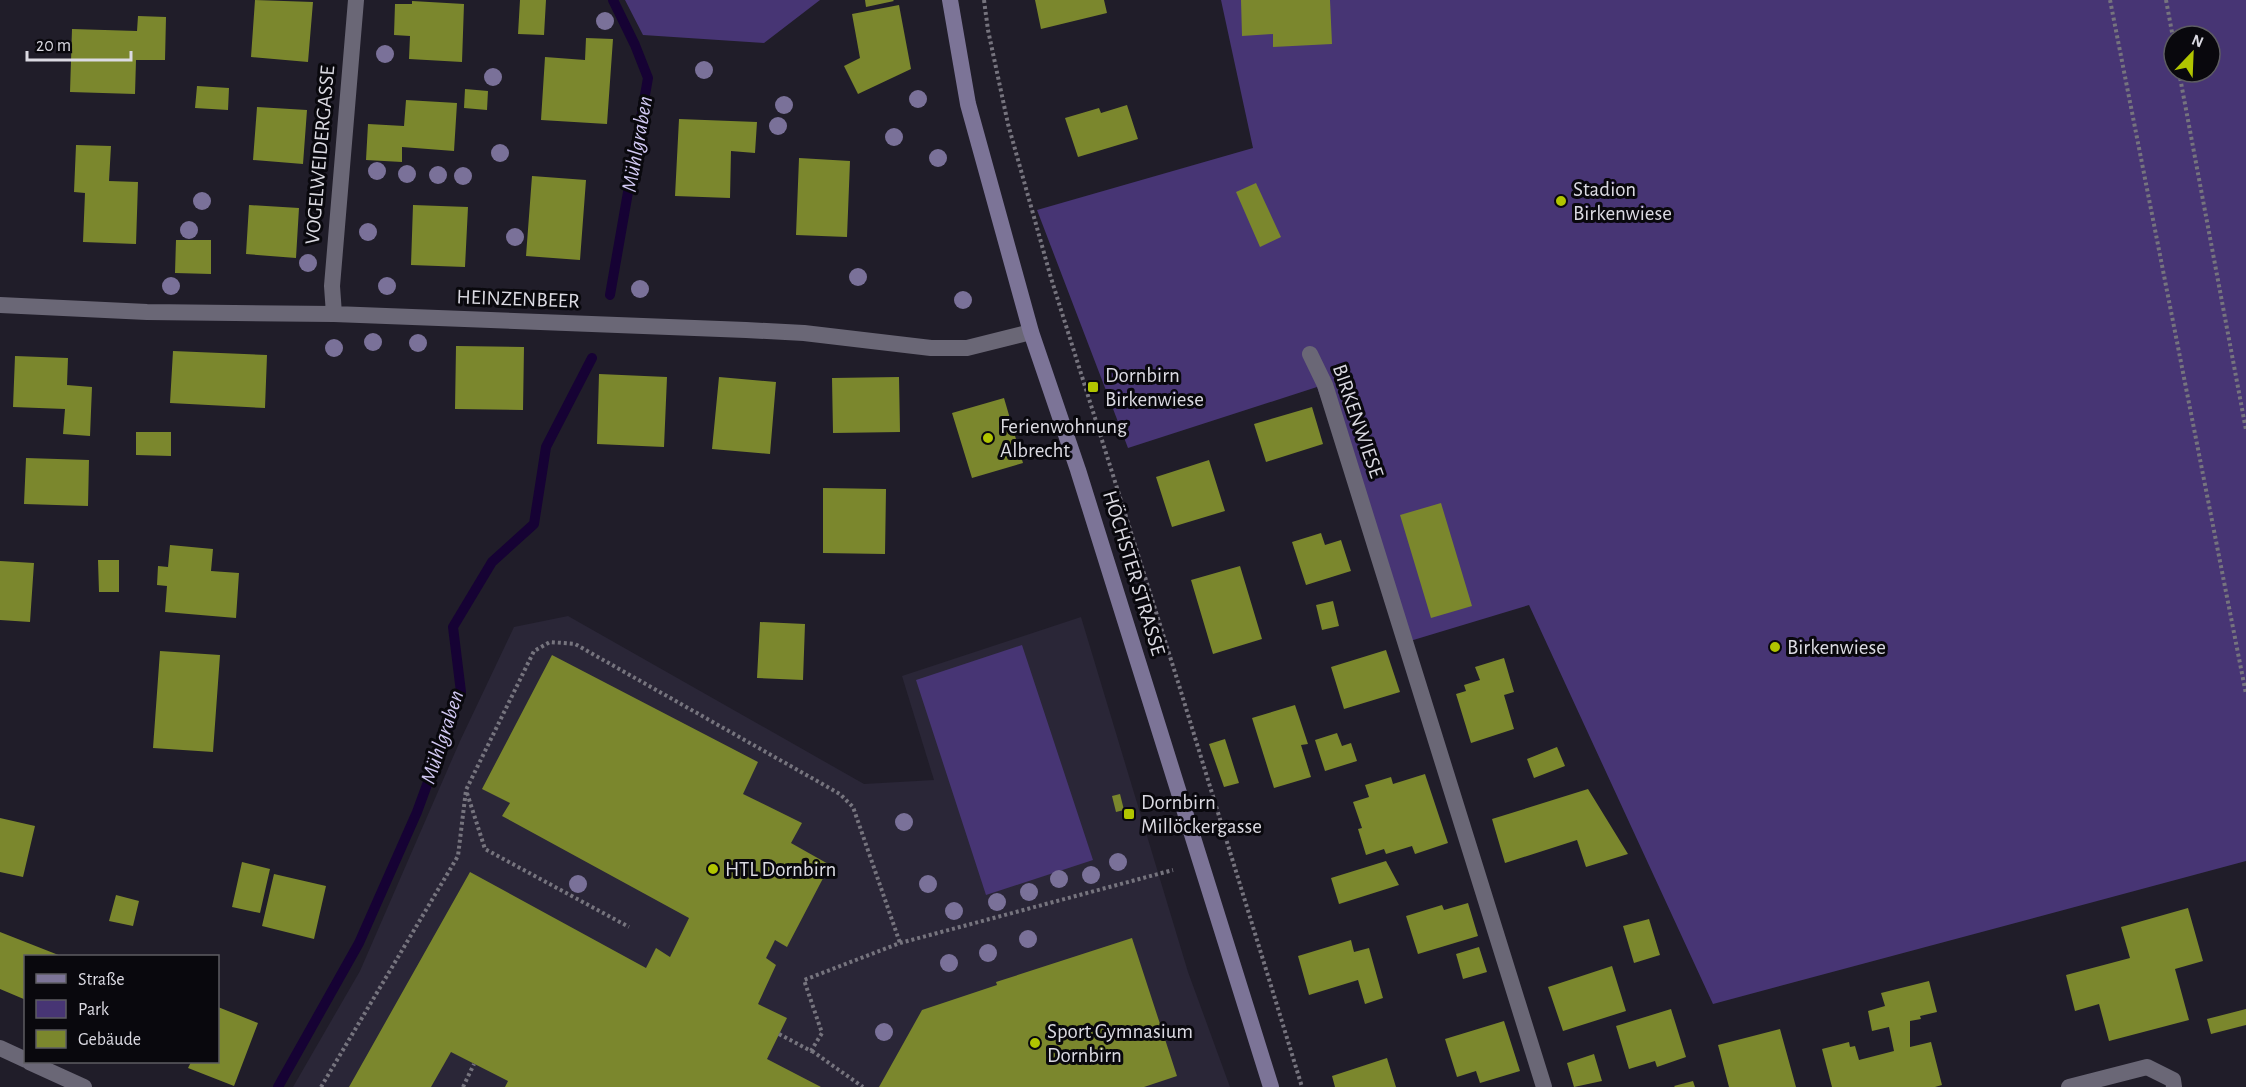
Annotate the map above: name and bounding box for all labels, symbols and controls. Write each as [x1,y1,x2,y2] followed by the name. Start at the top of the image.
[27,24,130,62] scale bar
[2162,24,2222,84] north arrow
[2189,32,2206,51] text: N
[36,37,71,55] text: 20 m
[302,65,338,245] street label: VOGELWEIDERGASSE
[618,94,656,194] water label: Mühlgraben
[1573,179,1672,224] place label: Stadion Birkenwiese
[1554,194,1568,208] marker: Stadion Birkenwiese
[456,286,580,312] street label: HEINZENBEER
[1329,361,1387,481] street label: BIRKENWIESE
[1105,365,1204,410] place label: Dornbirn Birkenwiese
[1086,380,1100,394] marker: Dornbirn Birkenwiese
[1000,416,1128,461] place label: Ferienwohnung Albrecht
[981,431,995,445] marker: Ferienwohnung Albrecht
[1099,488,1170,658] street label: HÖCHSTER STRASSE
[1787,637,1886,658] place label: Birkenwiese
[1768,640,1782,654] marker: Birkenwiese
[417,687,467,787] water label: Mühlgraben
[1141,792,1262,837] place label: Dornbirn Millöckergasse
[1122,807,1136,821] marker: Dornbirn Millöckergasse
[725,859,836,880] place label: HTL Dornbirn
[706,862,720,876] marker: HTL Dornbirn
[24,955,219,1063] legend
[78,971,124,989] text: Straße
[78,1001,110,1019] text: Park
[1047,1021,1193,1066] place label: Sport Gymnasium Dornbirn
[78,1031,141,1049] text: Gebäude
[1028,1036,1042,1050] marker: Sport Gymnasium Dornbirn

